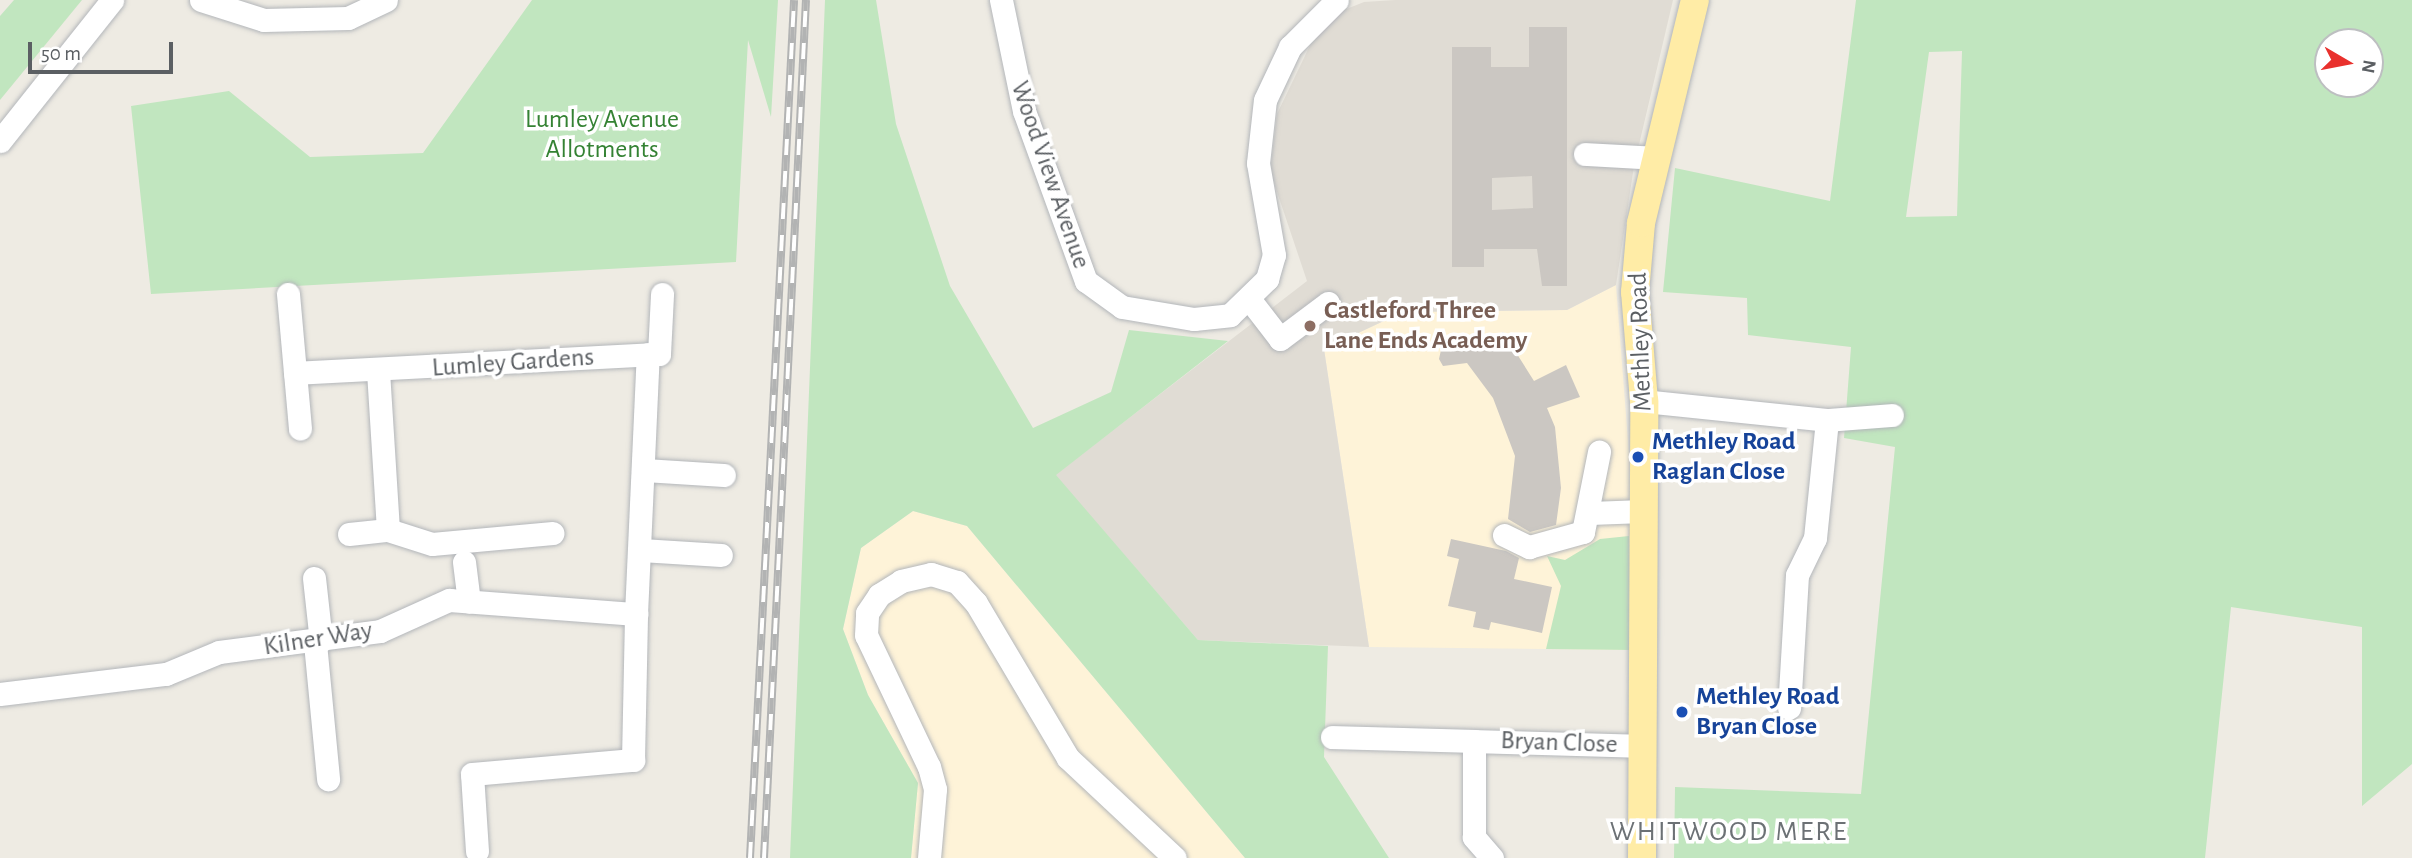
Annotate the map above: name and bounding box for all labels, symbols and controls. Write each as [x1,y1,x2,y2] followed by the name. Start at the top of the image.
[32,28,177,72] scale bar
[2314,28,2384,98] north arrow
[41,43,81,64] text: 50 m
[2358,58,2379,75] text: N
[1003,77,1097,273] street label: Wood View Avenue
[525,104,679,166] park label: Lumley Avenue Allotments
[1623,272,1659,412] street label: Methley Road
[1324,295,1527,356] place label: Castleford Three Lane Ends Academy
[1302,318,1318,334] marker: Castleford Three Lane Ends Academy
[431,342,595,384] street label: Lumley Gardens
[1652,426,1795,488] place label: Methley Road Raglan Close
[1630,449,1646,465] marker: Methley Road Raglan Close
[261,615,375,663] street label: Kilner Way
[1696,681,1839,742] place label: Methley Road Bryan Close
[1674,704,1690,720] marker: Methley Road Bryan Close
[1500,725,1618,761] street label: Bryan Close
[1611,815,1847,849] district label: WHITWOOD MERE

